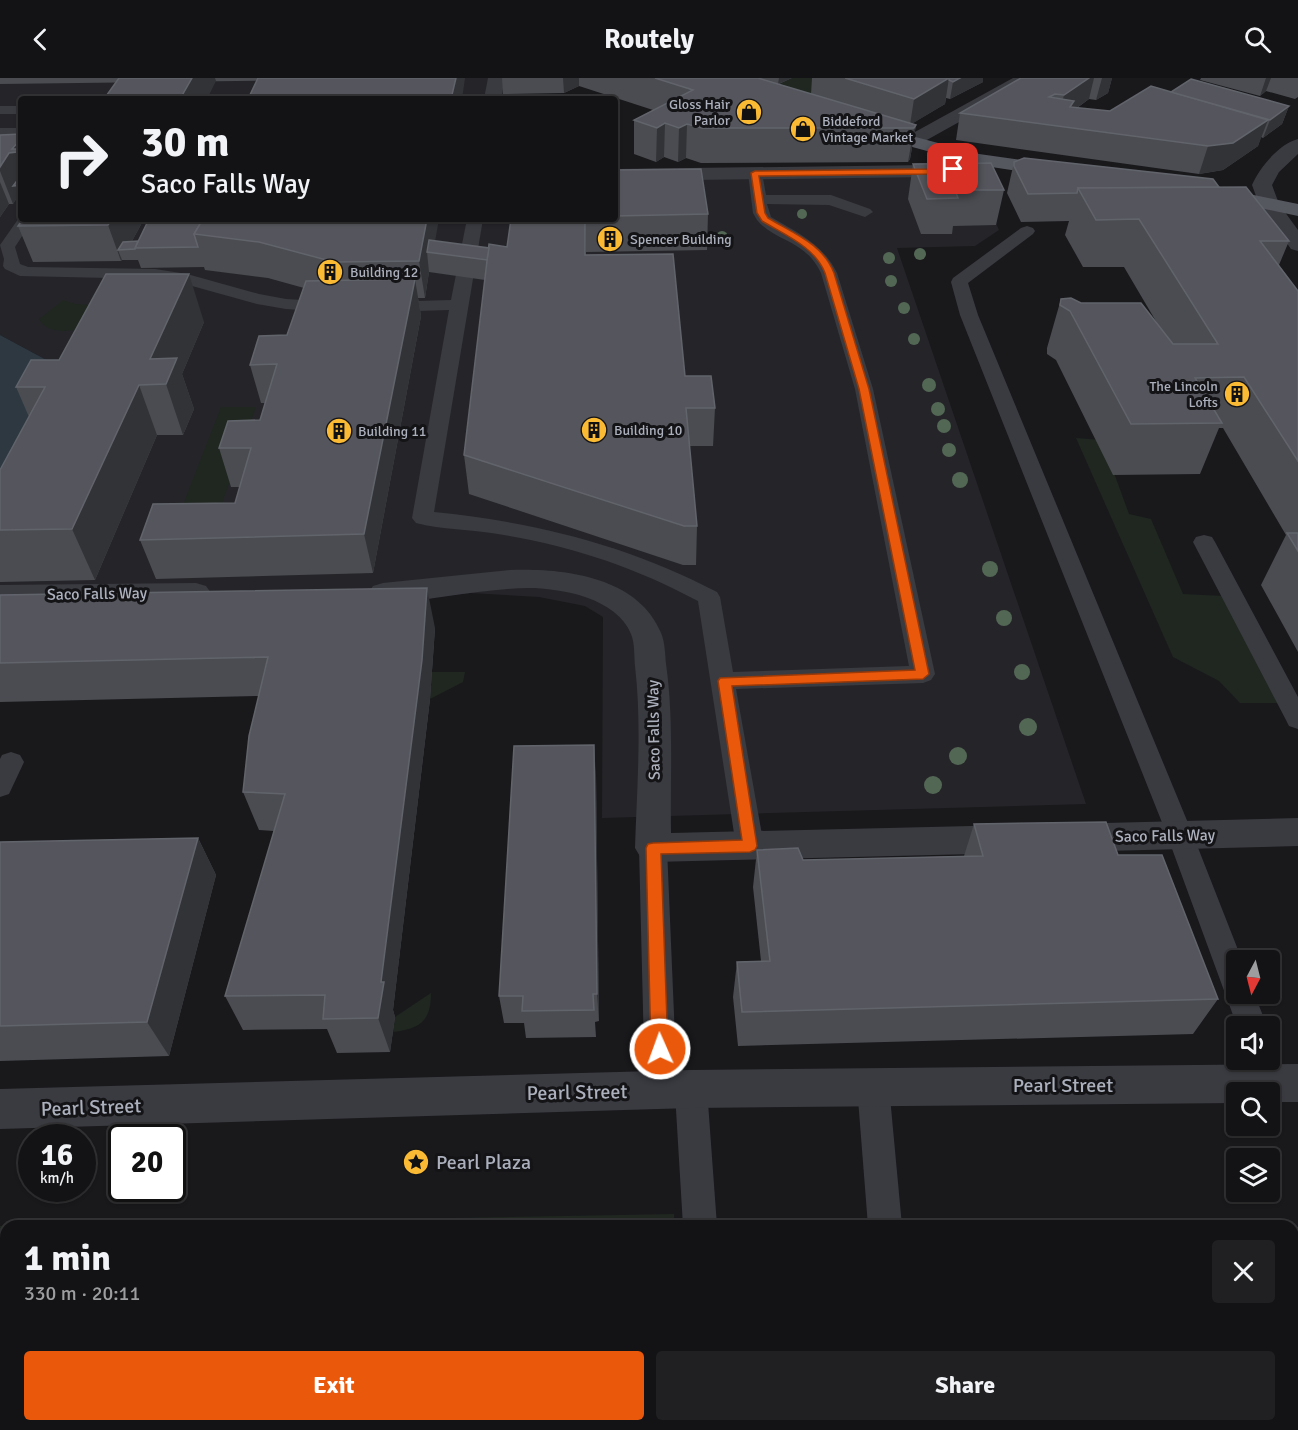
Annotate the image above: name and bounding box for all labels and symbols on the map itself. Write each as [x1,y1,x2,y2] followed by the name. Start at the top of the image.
[669,96,731,129] place label: Gloss Hair Parlor
[734,97,764,127] shop icon: Gloss Hair Parlor
[822,113,913,146] place label: Biddeford Vintage Market
[788,114,818,144] shop icon: Biddeford Vintage Market
[927,143,978,194] pin
[595,224,625,254] building icon: Spencer Building
[630,231,732,248] place label: Spencer Building
[315,257,345,287] building icon: Building 12
[350,264,418,281] place label: Building 12
[1149,378,1218,411] place label: The Lincoln Lofts
[1222,379,1252,409] building icon: The Lincoln Lofts
[579,415,609,445] building icon: Building 10
[324,416,354,446] building icon: Building 11
[614,422,682,439] place label: Building 10
[358,423,426,440] place label: Building 11
[47,583,148,605] street label: Saco Falls Way
[643,679,665,780] street label: Saco Falls Way
[1115,825,1216,847] street label: Saco Falls Way
[1226,950,1280,1004] north arrow
[628,1017,692,1081] position arrow
[1013,1073,1113,1098] street label: Pearl Street
[526,1079,628,1106] street label: Pearl Street
[40,1093,142,1122] street label: Pearl Street
[108,1124,186,1202] speed limit sign: 20
[401,1147,431,1177] place icon: Pearl Plaza
[436,1150,531,1175] place label: Pearl Plaza

